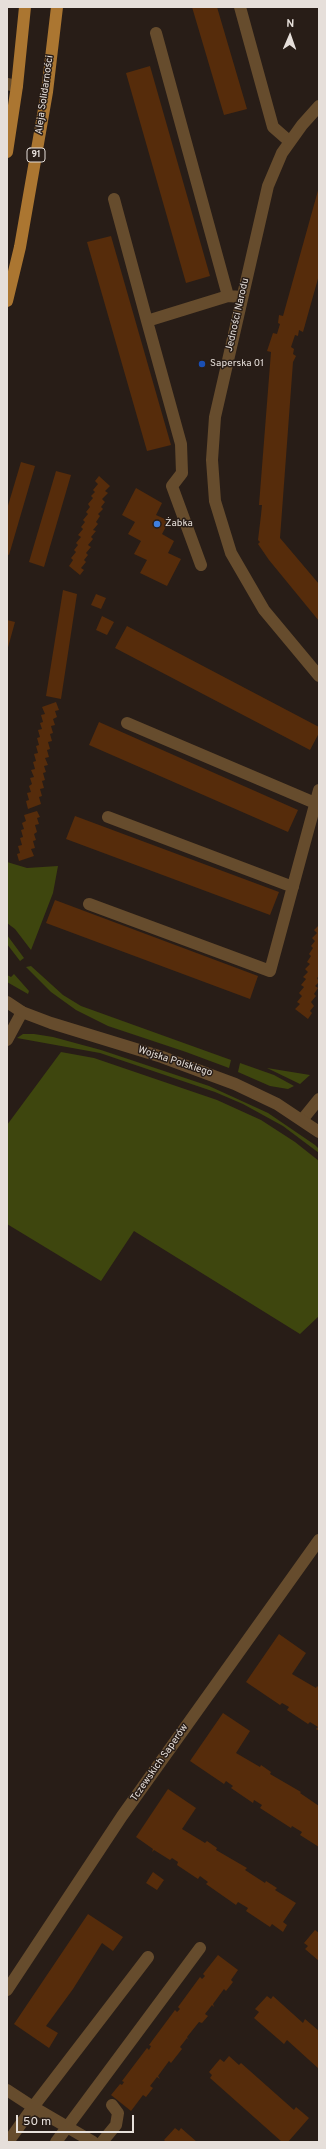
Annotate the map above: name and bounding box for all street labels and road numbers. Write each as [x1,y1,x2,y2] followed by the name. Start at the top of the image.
[34,55,56,135] street label: Aleja Solidarności
[27,148,45,162] road number: 91
[224,277,252,353] street label: Jedności Narodu
[136,1044,214,1080] street label: Wojska Polskiego
[129,1722,191,1804] street label: Tczewskich Saperów

